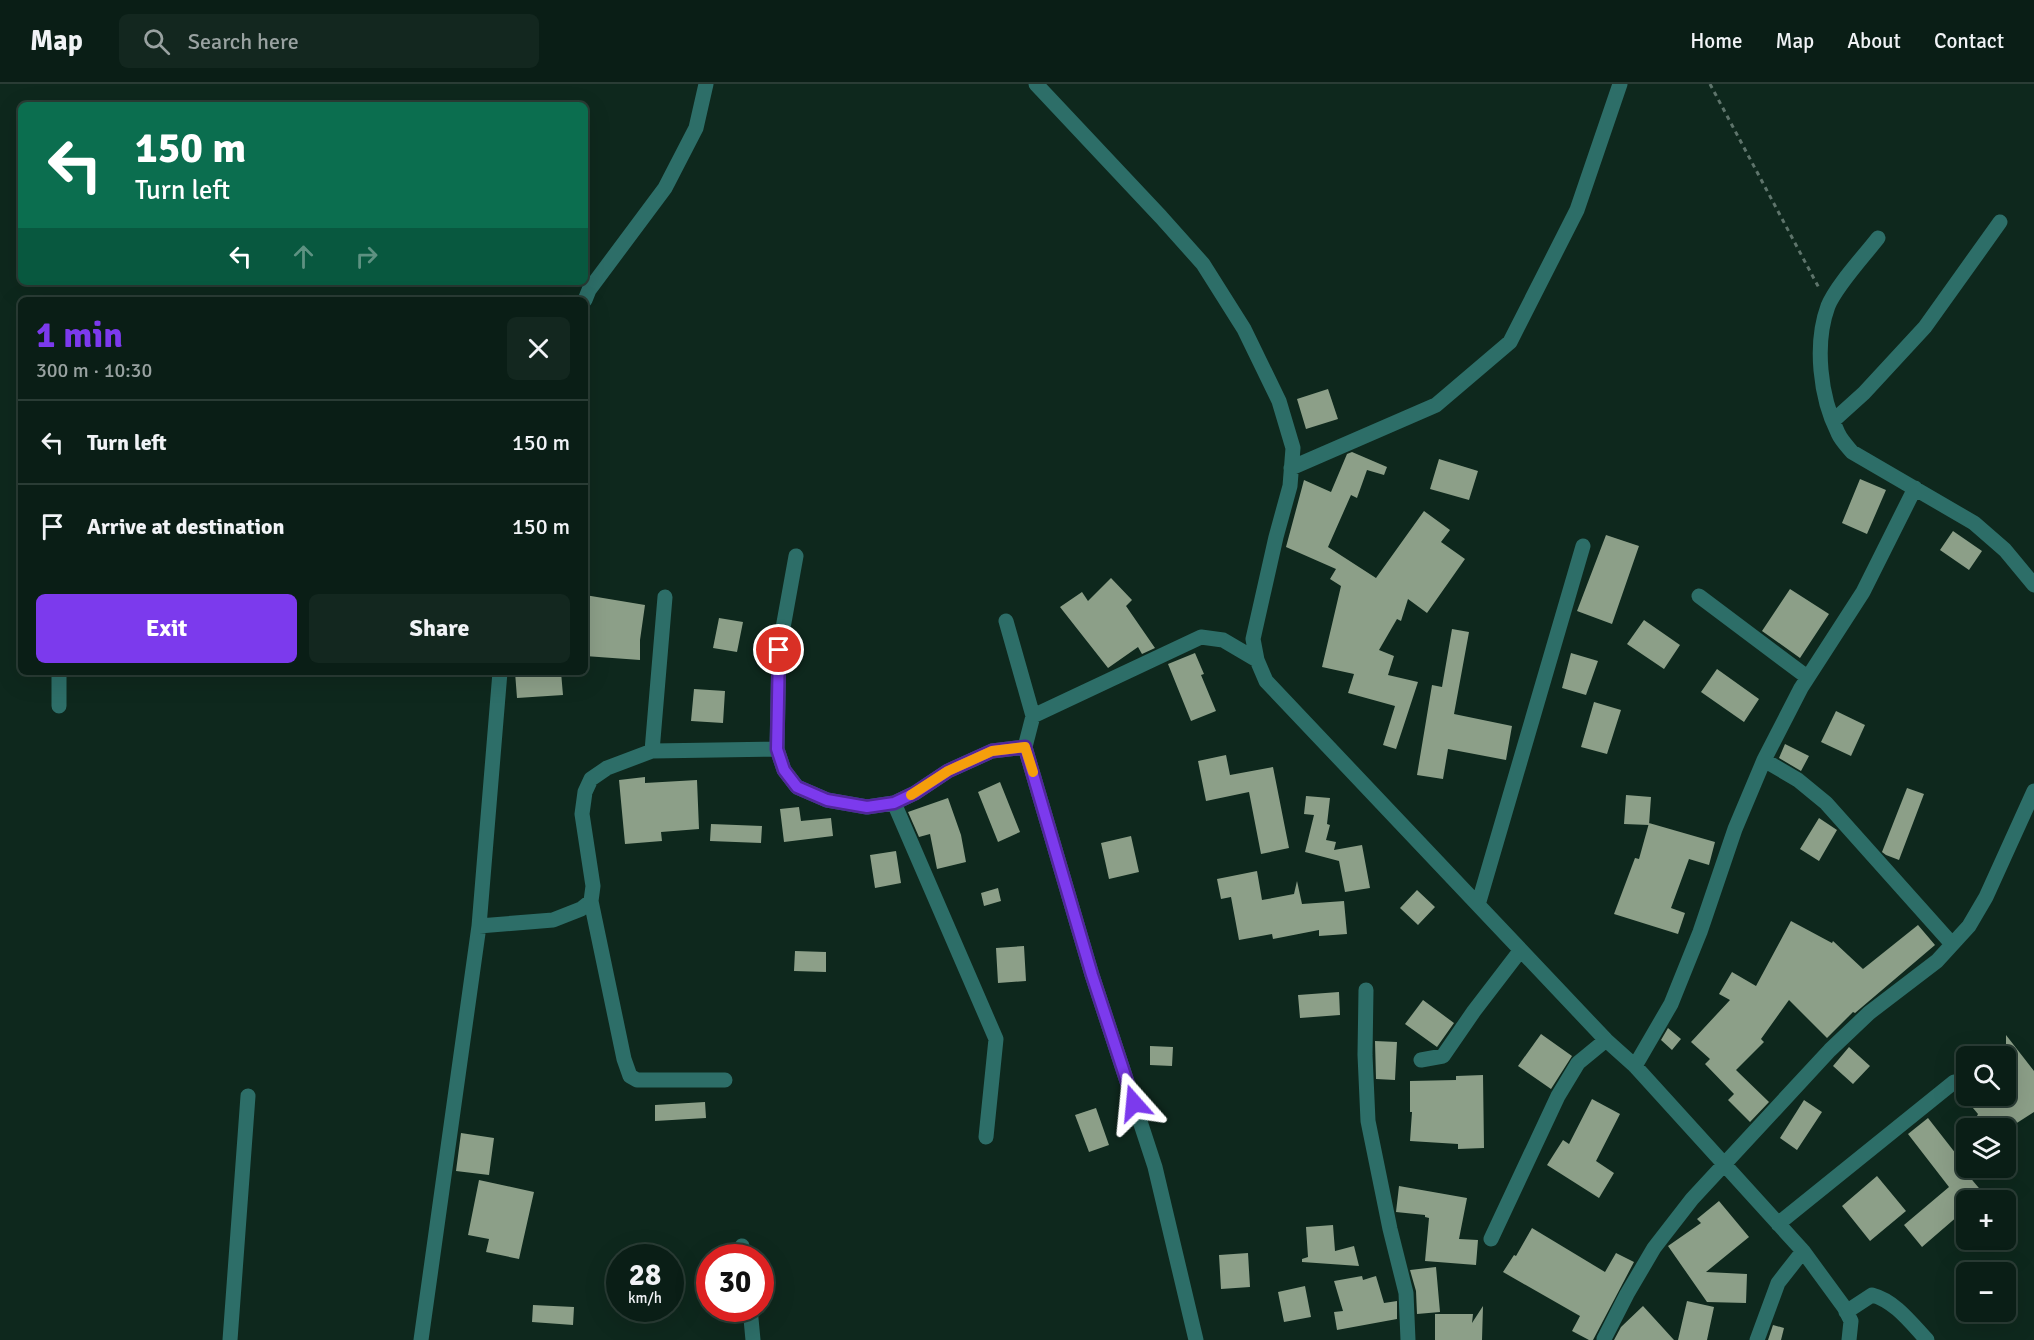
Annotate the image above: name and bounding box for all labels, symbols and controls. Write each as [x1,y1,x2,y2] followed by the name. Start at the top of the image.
[119,14,539,68] search box
[30,24,83,58] text: Map
[140,25,173,58] icon: search
[188,28,299,55] text: Search here
[1690,28,1743,54] text: Home
[1776,28,1814,54] text: Map
[1847,28,1901,54] text: About
[1934,28,2004,54] text: Contact
[135,123,246,174] text: 150 m
[36,126,114,204] icon: left
[135,174,230,207] text: Turn left
[224,240,257,273] icon: left
[287,240,320,273] icon: ahead
[350,240,383,273] icon: right
[36,313,123,358] text: 1 min
[507,317,570,380] button: close
[36,358,152,383] text: 300 m · 10:30
[36,426,69,459] icon: left
[87,429,167,456] text: Turn left
[512,429,570,456] text: 150 m
[36,510,69,543] icon: arrive
[87,513,284,540] text: Arrive at destination
[512,513,570,540] text: 150 m
[36,594,297,663] button: Exit
[309,594,570,663] button: Share
[753,624,804,675] pin
[762,633,795,666] icon: arrive
[1956,1046,2016,1322] map controls
[1956,1046,2016,1106] button: search
[1102,1071,1166,1135] position arrow
[1956,1118,2016,1178] button: layers
[1956,1190,2016,1250] button: +
[696,1244,774,1322] speed limit sign: 30
[629,1257,661,1294] text: 28
[1956,1262,2016,1322] button: −
[628,1289,662,1307] text: km/h

